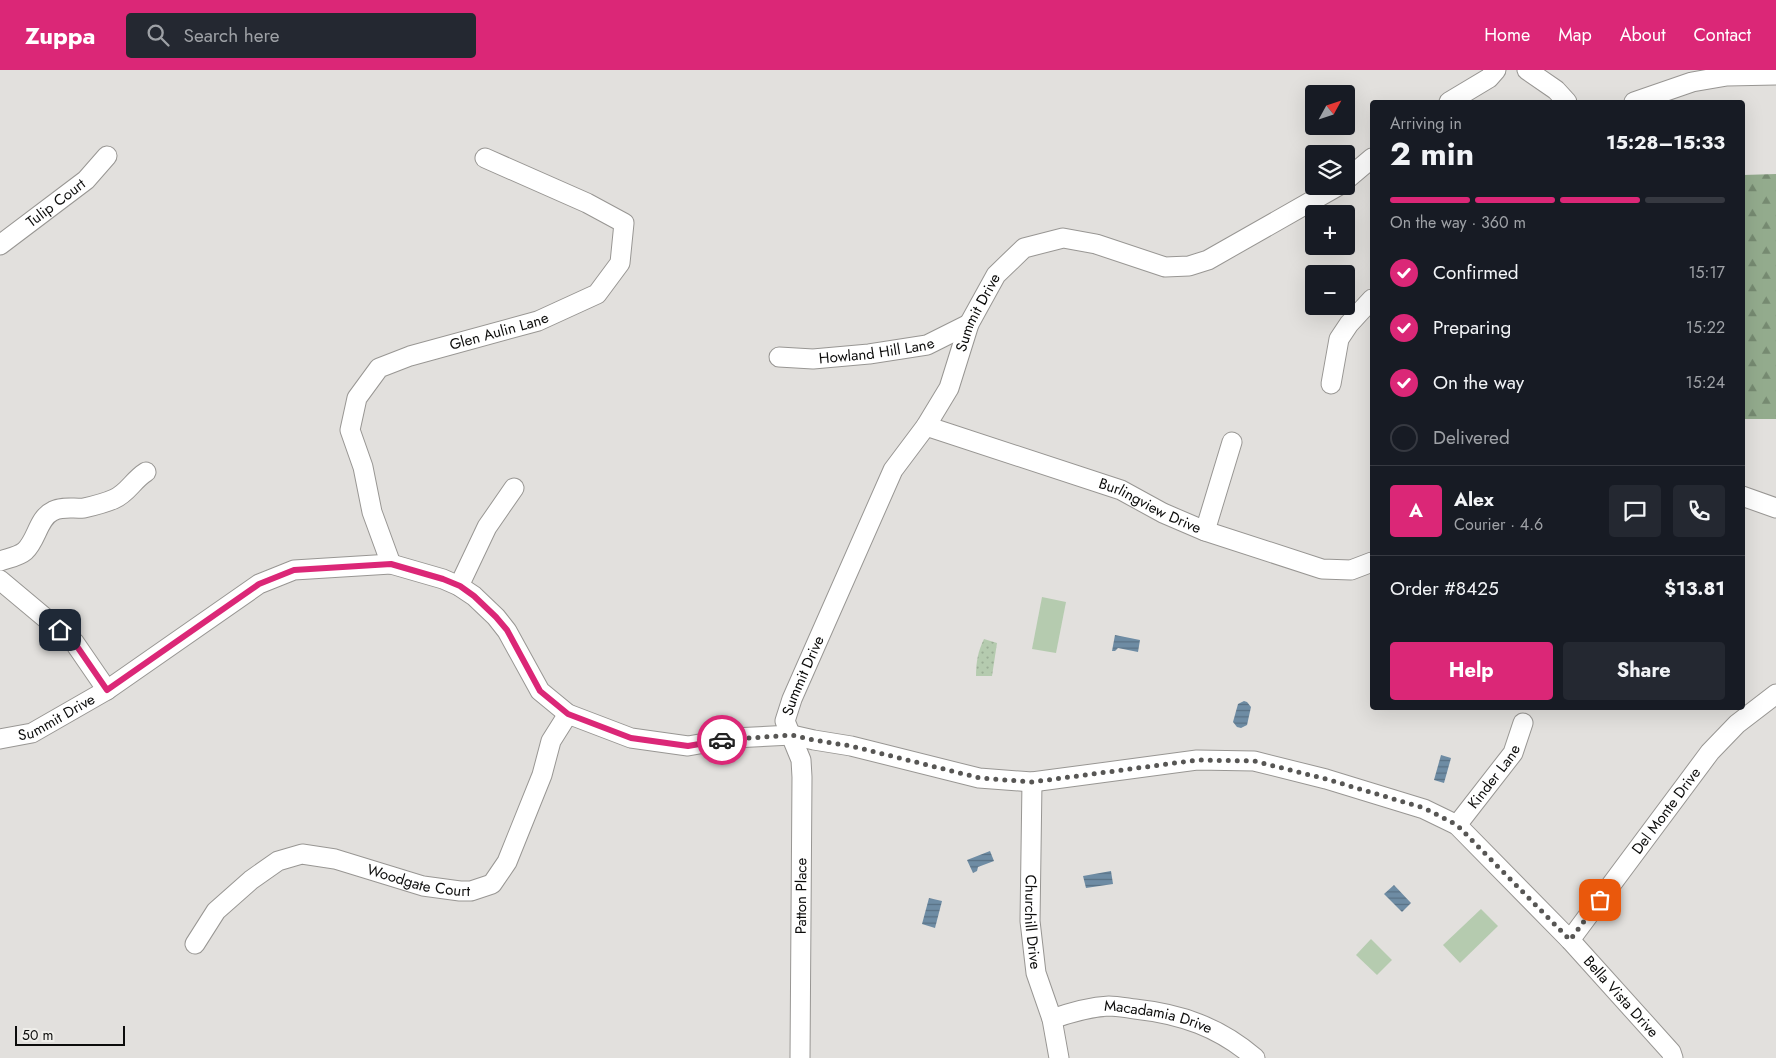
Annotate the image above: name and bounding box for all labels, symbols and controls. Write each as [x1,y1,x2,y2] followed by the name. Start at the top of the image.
[126,13,476,58] search box
[25,18,96,53] text: Zuppa
[144,21,172,49] icon: search
[184,22,280,49] text: Search here
[1484,22,1530,48] text: Home
[1558,22,1592,48] text: Map
[1620,22,1665,48] text: About
[1693,22,1751,48] text: Contact
[1305,85,1355,135] north arrow
[1305,85,1355,315] map controls
[1390,112,1462,135] text: Arriving in
[1606,129,1725,156] text: 15:28–15:33
[1390,131,1474,177] text: 2 min
[1305,145,1355,195] button: layers
[22,173,90,232] street label: Tulip Court
[1305,205,1355,255] button: +
[1390,211,1526,234] text: On the way · 360 m
[1390,259,1418,287] icon: check
[1433,259,1519,286] text: Confirmed
[1688,261,1725,284] text: 15:17
[1305,265,1355,315] button: −
[950,269,1006,354] street label: Summit Drive
[447,306,553,356] street label: Glen Aulin Lane
[1390,314,1418,342] icon: check
[1433,314,1511,341] text: Preparing
[1686,316,1725,339] text: 15:22
[818,332,939,369] street label: Howland Hill Lane
[1390,369,1418,397] icon: check
[1433,369,1524,396] text: On the way
[1686,371,1725,394] text: 15:24
[1433,424,1510,451] text: Delivered
[1096,472,1205,539] street label: Burlingview Drive
[1609,485,1661,537] button: chat
[1673,485,1725,537] button: phone
[1454,486,1494,513] text: Alex
[1409,497,1423,524] text: A
[1454,513,1543,536] text: Courier · 4.6
[1390,575,1499,602] text: Order #8425
[1664,575,1725,602] text: $13.81
[39,609,81,651] pin
[46,616,74,644] icon: home
[776,632,830,718] street label: Summit Drive
[1390,642,1553,700] button: Help
[1563,642,1725,700] button: Share
[16,688,99,746] street label: Summit Drive
[697,715,747,765] courier
[708,726,736,754] icon: car
[1462,742,1526,814] street label: Kinder Lane
[1626,763,1706,859] street label: Del Monte Drive
[790,857,812,934] street label: Patton Place
[364,858,470,902] street label: Woodgate Court
[1019,874,1047,971] street label: Churchill Drive
[1579,879,1621,921] pin
[1586,886,1614,914] icon: bag
[1578,951,1664,1043] street label: Bella Vista Drive
[1104,995,1216,1039] street label: Macadamia Drive
[15,1023,125,1046] scale bar
[22,1025,53,1045] text: 50 m

